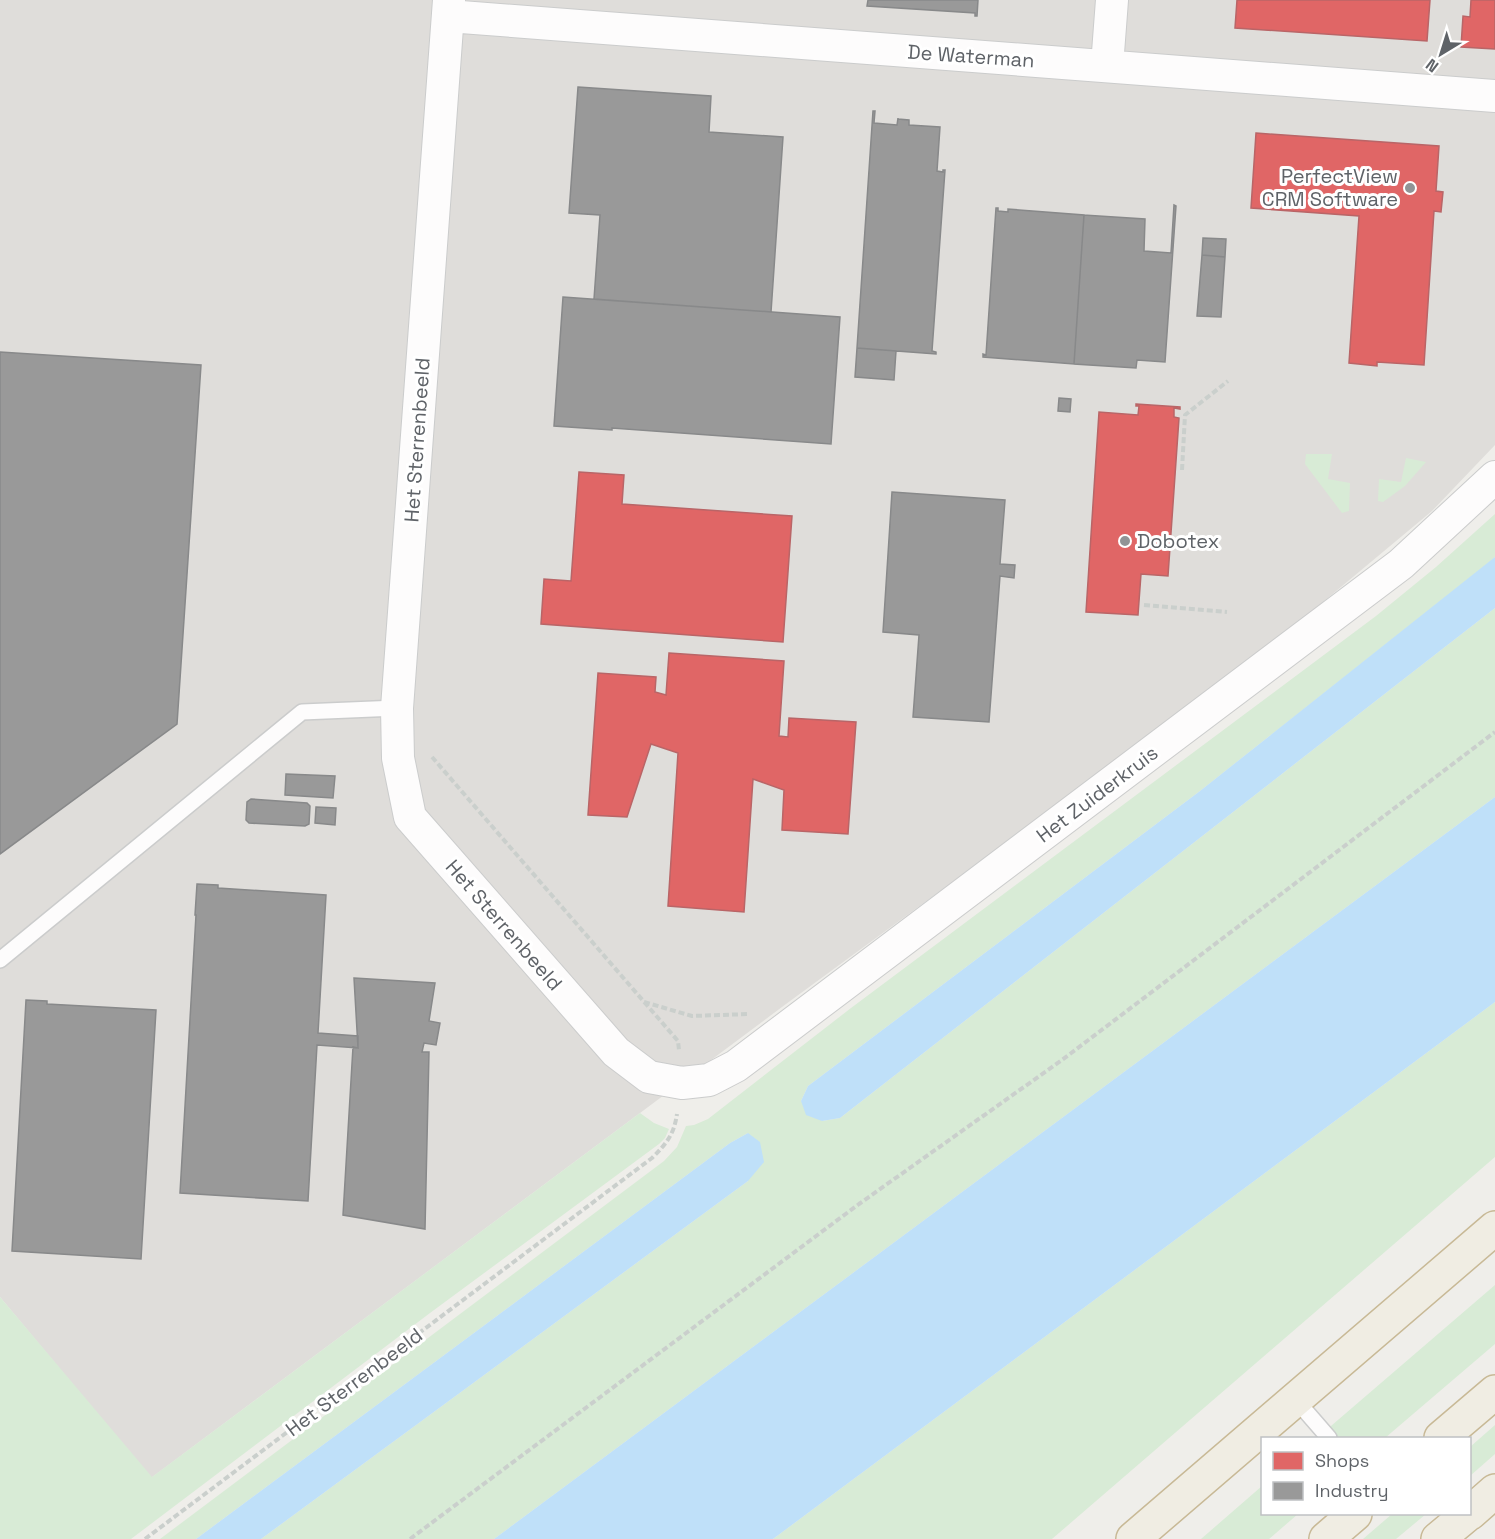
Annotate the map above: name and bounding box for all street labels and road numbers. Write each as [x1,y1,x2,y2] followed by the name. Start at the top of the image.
[907,39,1035,73] street label: De Waterman
[398,357,436,523] street label: Het Sterrenbeeld
[1031,740,1163,848] street label: Het Zuiderkruis
[440,854,568,996] street label: Het Sterrenbeeld
[280,1322,428,1442] street label: Het Sterrenbeeld

